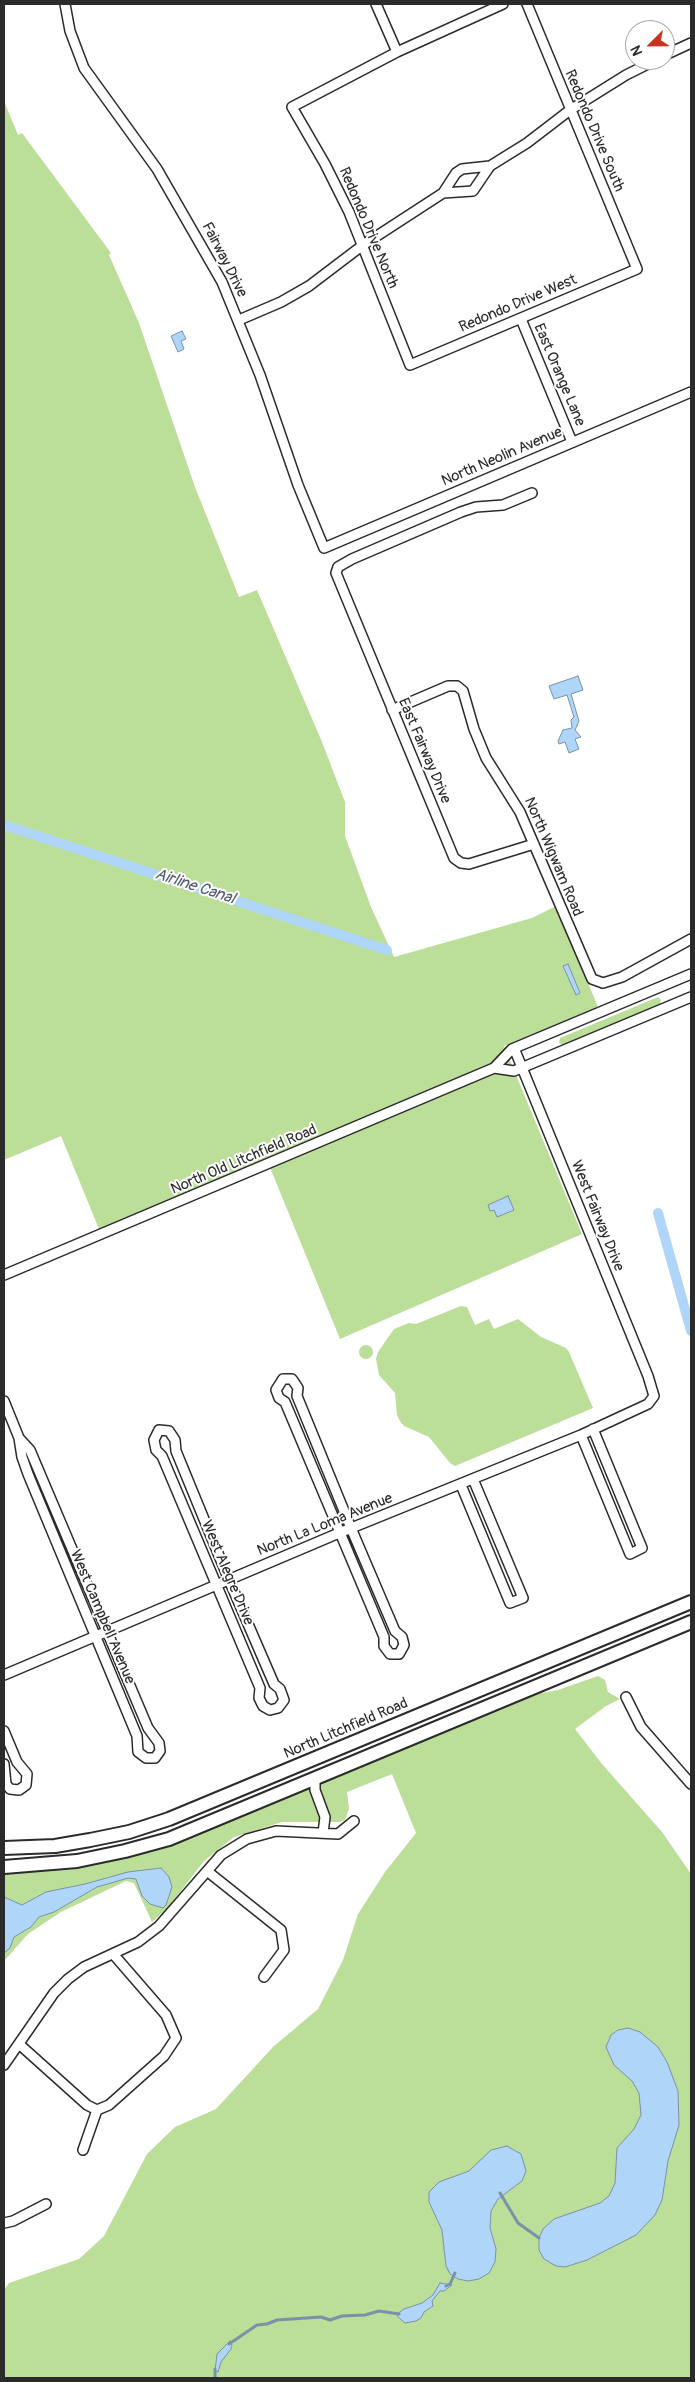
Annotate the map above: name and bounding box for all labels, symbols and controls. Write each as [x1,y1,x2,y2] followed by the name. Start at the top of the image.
[625,20,675,70] north arrow
[627,43,646,58] text: N
[560,67,628,195] street label: Redondo Drive South
[334,165,402,291] street label: Redondo Drive North
[197,219,251,301] street label: Fairway Drive
[456,271,580,337] street label: Redondo Drive West
[529,321,589,429] street label: East Orange Lane
[439,423,565,491] street label: North Neolin Avenue
[394,696,454,806] street label: East Fairway Drive
[520,795,586,919] street label: North Wigwam Road
[153,865,237,909] water label: Airline Canal
[168,1121,320,1199] street label: North Old Litchfield Road
[567,1158,627,1274] street label: West Fairway Drive
[255,1490,395,1560] street label: North La Loma Avenue
[197,1518,257,1628] street label: West Alegre Drive
[66,1547,138,1687] street label: West Campbell Avenue
[281,1695,411,1763] street label: North Litchfield Road

